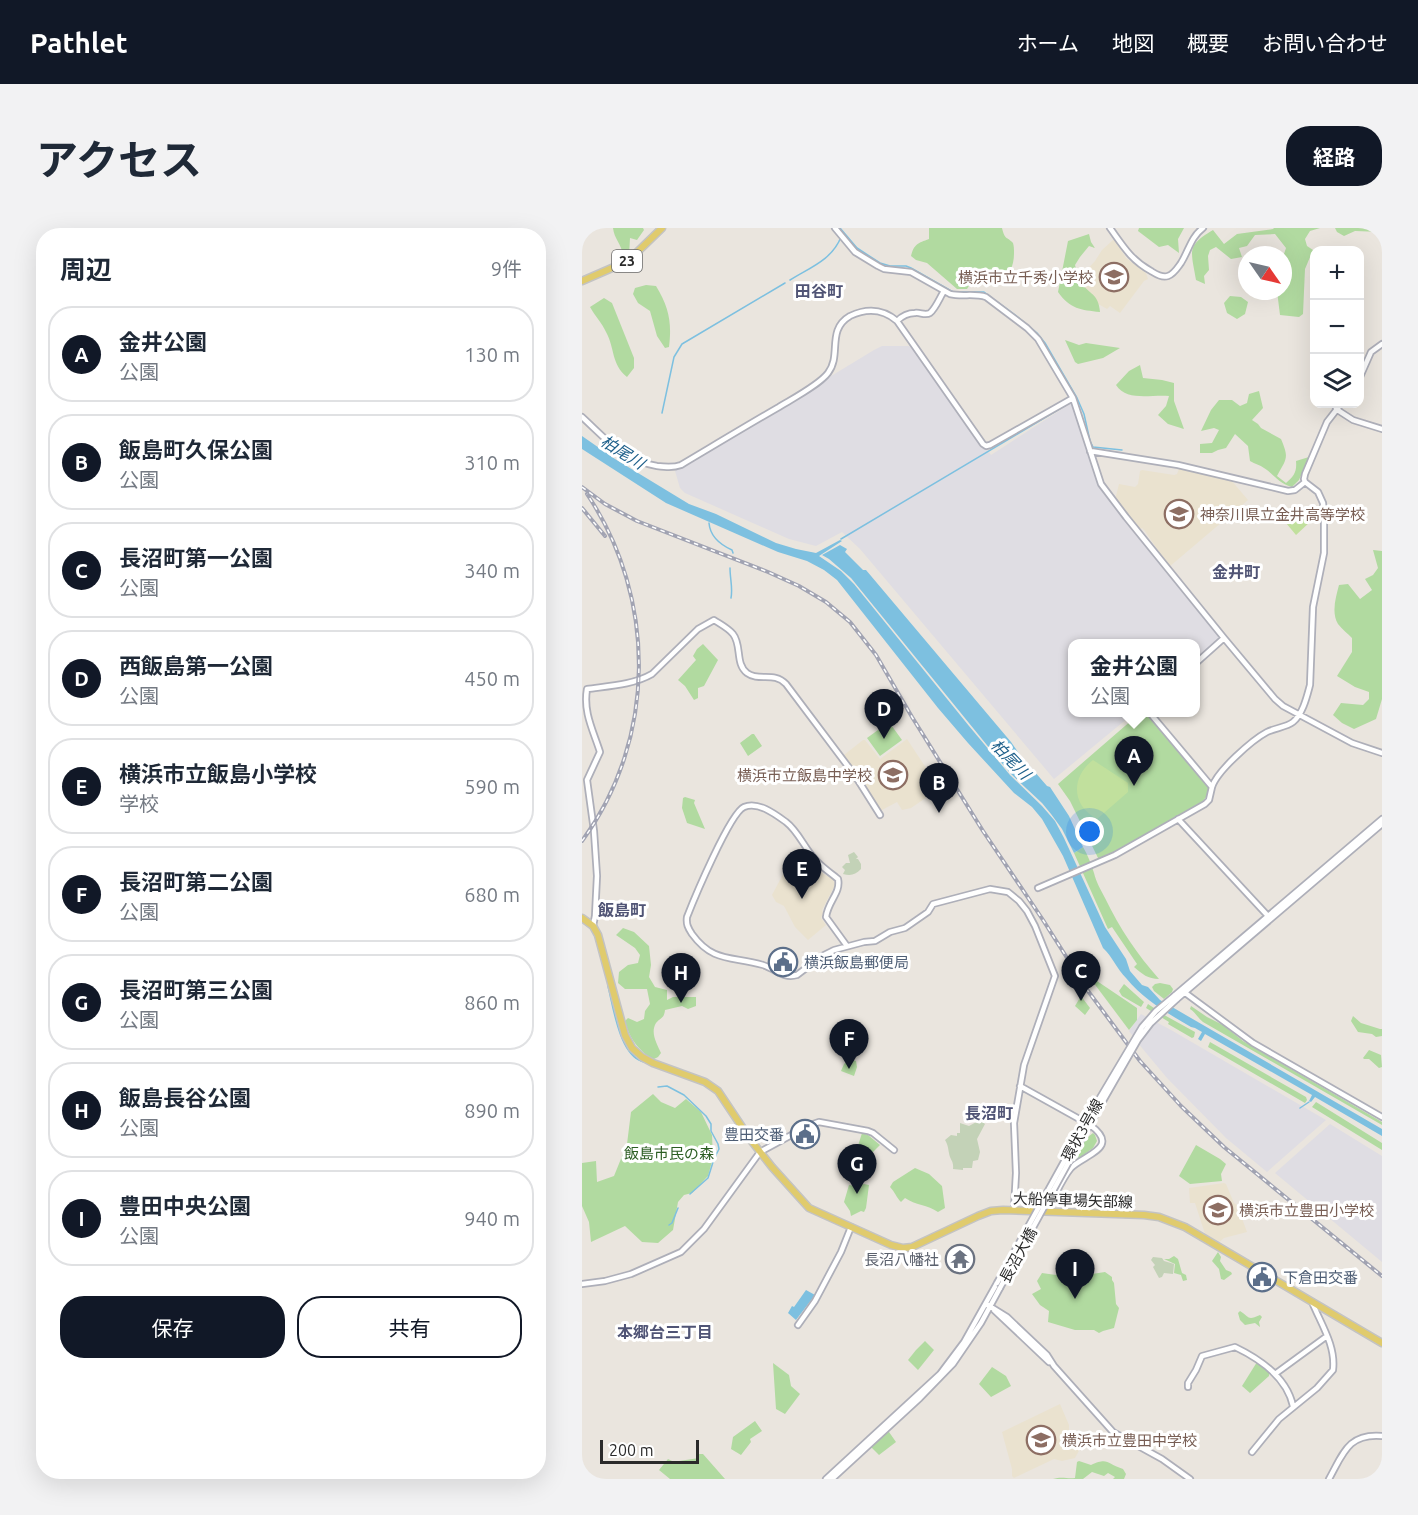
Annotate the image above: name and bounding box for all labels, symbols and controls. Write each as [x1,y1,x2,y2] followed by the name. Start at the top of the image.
[30,27,128,58] text: Pathlet
[1017,31,1079,55] text: ホーム
[1112,31,1154,55] text: 地図
[1187,31,1229,55] text: 概要
[1262,31,1388,55] text: お問い合わせ
[1286,126,1382,186] button: 経路
[36,136,202,183] text: アクセス
[1238,246,1292,300] north arrow
[1310,246,1364,408] map controls
[1310,246,1364,300] button: +
[612,250,642,272] road number: 23
[60,255,112,284] text: 周辺
[491,257,522,280] text: 9件
[1098,261,1130,293] school or university icon: 横浜市立千秀小学校
[958,269,1093,286] place label: 横浜市立千秀小学校
[795,282,843,300] district label: 田谷町
[1310,300,1364,354] button: −
[119,329,207,354] text: 金井公園
[74,343,89,366] text: A
[464,343,520,366] text: 130 m
[1310,354,1364,408] button: layers
[119,360,159,383] text: 公園
[598,432,650,473] water label: 柏尾川
[119,437,273,462] text: 飯島町久保公園
[75,451,88,474] text: B
[464,451,520,474] text: 310 m
[119,468,159,491] text: 公園
[1163,498,1195,530] school or university icon: 神奈川県立金井高等学校
[1200,506,1365,523] place label: 神奈川県立金井高等学校
[119,545,273,570] text: 長沼町第一公園
[75,559,88,582] text: C
[464,559,520,582] text: 340 m
[1212,563,1260,581] district label: 金井町
[119,576,159,599] text: 公園
[1068,639,1200,717] popup
[119,653,273,678] text: 西飯島第一公園
[1090,653,1178,678] text: 金井公園
[74,667,89,690] text: D
[464,667,520,690] text: 450 m
[119,684,159,707] text: 公園
[1090,684,1130,707] text: 公園
[864,690,904,739] pin: D
[988,735,1036,784] water label: 柏尾川
[1114,736,1154,786] pin: A
[877,759,909,791] school or university icon: 横浜市立飯島中学校
[119,761,317,786] text: 横浜市立飯島小学校
[920,764,958,813] pin: B
[737,767,872,784] place label: 横浜市立飯島中学校
[76,775,87,798] text: E
[464,775,520,798] text: 590 m
[119,792,159,815] text: 学校
[1075,817,1104,846] your location
[782,850,822,899] pin: E
[119,869,273,894] text: 長沼町第二公園
[76,883,87,906] text: F
[464,883,520,906] text: 680 m
[119,900,159,923] text: 公園
[597,901,646,919] district label: 飯島町
[767,946,799,978] public building icon: 横浜飯島郵便局
[1062,952,1100,1001] pin: C
[662,954,700,1003] pin: H
[804,954,909,971] place label: 横浜飯島郵便局
[119,977,273,1002] text: 長沼町第三公園
[75,991,88,1014] text: G
[464,991,520,1014] text: 860 m
[119,1008,159,1031] text: 公園
[830,1020,868,1069] pin: F
[119,1085,251,1110] text: 飯島長谷公園
[1058,1096,1106,1164] street label: 環状3号線
[74,1099,89,1122] text: H
[464,1099,520,1122] text: 890 m
[965,1104,1013,1122] district label: 長沼町
[119,1116,159,1139] text: 公園
[789,1118,821,1150] public building icon: 豊田交番
[724,1126,784,1143] place label: 豊田交番
[838,1144,876,1194] pin: G
[624,1145,714,1162] park label: 飯島市民の森
[1013,1189,1133,1211] street label: 大船停車場矢部線
[119,1193,251,1218] text: 豊田中央公園
[1202,1194,1234,1226] school or university icon: 横浜市立豊田小学校
[1239,1202,1374,1219] place label: 横浜市立豊田小学校
[78,1207,85,1230] text: I
[464,1207,520,1230] text: 940 m
[119,1224,159,1247] text: 公園
[996,1225,1040,1285] street label: 長沼大橋
[944,1243,976,1275] temple icon: 長沼八幡社
[1056,1250,1094,1299] pin: I
[864,1251,939,1268] place label: 長沼八幡社
[1246,1261,1278,1293] public building icon: 下倉田交番
[1283,1269,1358,1286] place label: 下倉田交番
[60,1296,285,1358] button: 保存
[297,1296,522,1358] button: 共有
[617,1323,713,1341] district label: 本郷台三丁目
[1025,1424,1057,1456] school or university icon: 横浜市立豊田中学校
[1062,1432,1197,1449] place label: 横浜市立豊田中学校
[600,1437,699,1464] scale bar
[609,1441,654,1459] text: 200 m

